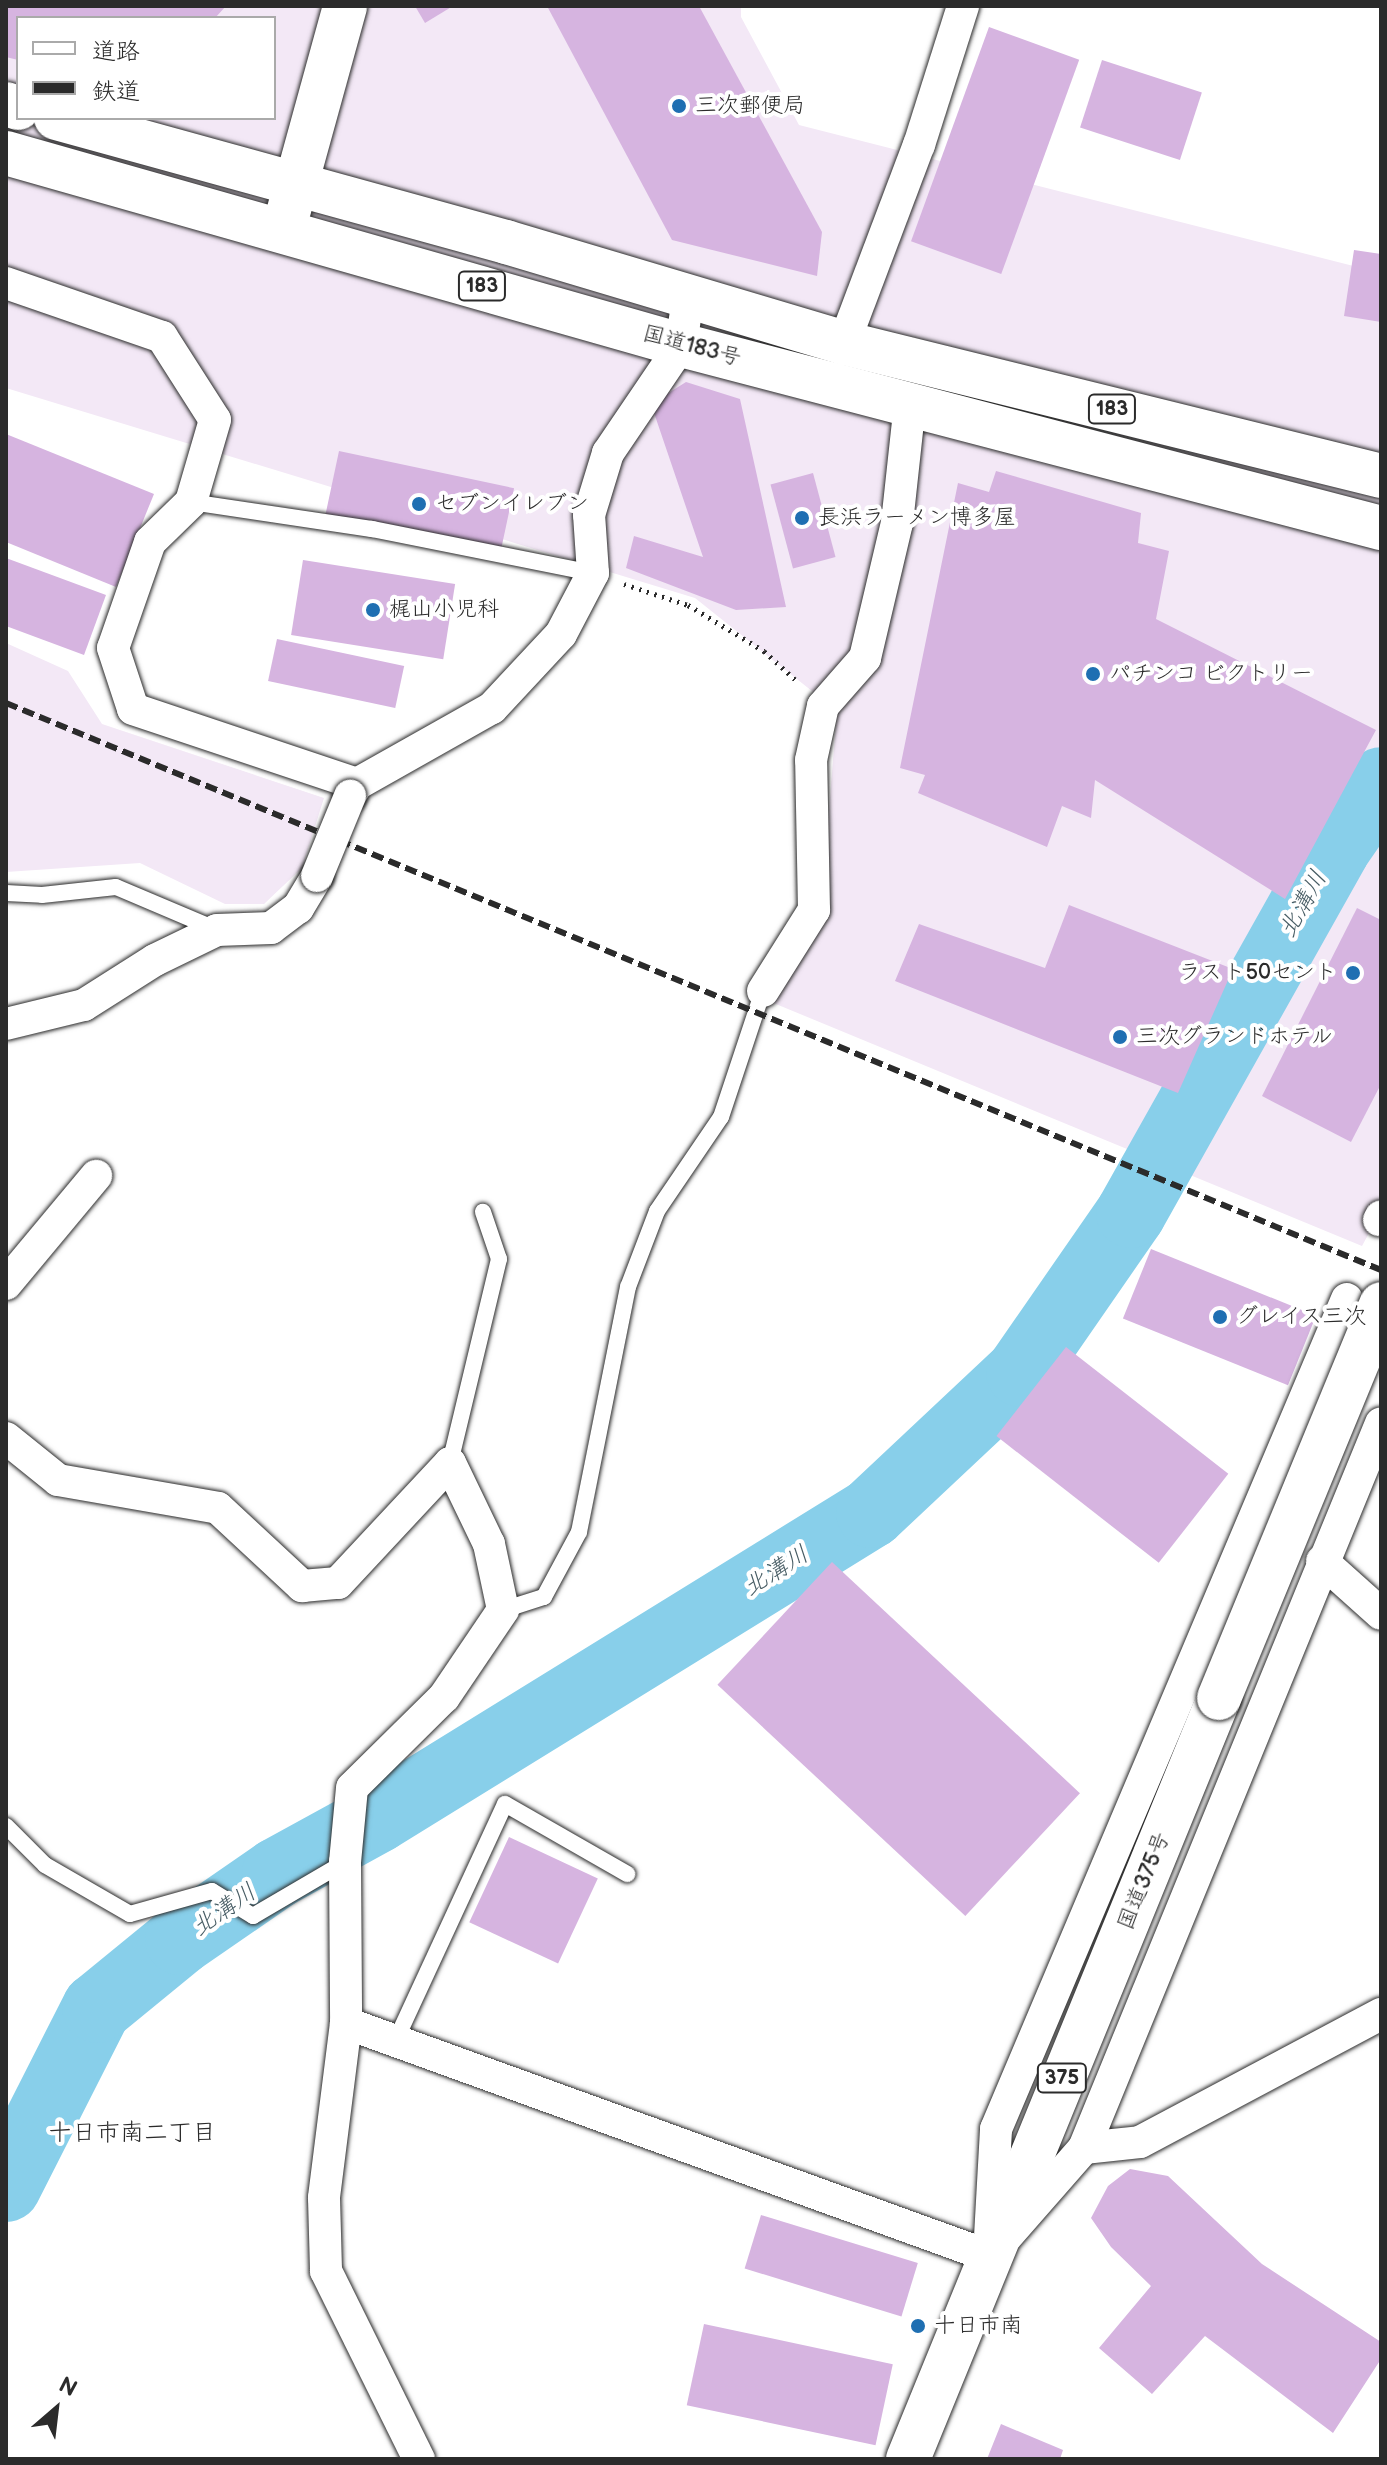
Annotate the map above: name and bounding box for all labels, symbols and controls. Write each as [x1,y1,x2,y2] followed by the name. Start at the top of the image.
[16,16,276,120] legend
[92,37,140,66] text: 道路
[92,77,140,106] text: 鉄道
[695,93,805,119] place label: 三次郵便局
[670,97,688,115] marker: 三次郵便局
[456,270,508,302] road number: 183
[640,320,744,372] street label: 国道183号
[1086,393,1138,425] road number: 183
[435,491,589,517] place label: セブンイレブン
[410,495,428,513] marker: セブンイレブン
[818,505,1016,531] place label: 長浜ラーメン博多屋
[793,509,811,527] marker: 長浜ラーメン博多屋
[389,597,499,623] place label: 梶山小児科
[364,601,382,619] marker: 梶山小児科
[1109,661,1313,687] place label: パチンコ ビクトリー
[1084,665,1102,683] marker: パチンコ ビクトリー
[1273,866,1333,942] water label: 北溝川
[1179,960,1337,986] place label: ラスト50セント
[1344,964,1362,982] marker: ラスト50セント
[1136,1024,1334,1050] place label: 三次グランドホテル
[1111,1028,1129,1046] marker: 三次グランドホテル
[1236,1304,1368,1330] place label: グレイス三次
[1211,1308,1229,1326] marker: グレイス三次
[738,1540,814,1602] water label: 北溝川
[1112,1828,1176,1934] street label: 国道375号
[186,1878,262,1942] water label: 北溝川
[1036,2062,1088,2094] road number: 375
[48,2119,216,2147] district label: 十日市南二丁目
[934,2313,1022,2339] place label: 十日市南
[909,2317,927,2335] marker: 十日市南
[16,2369,96,2449] north arrow
[54,2372,81,2403] text: N

